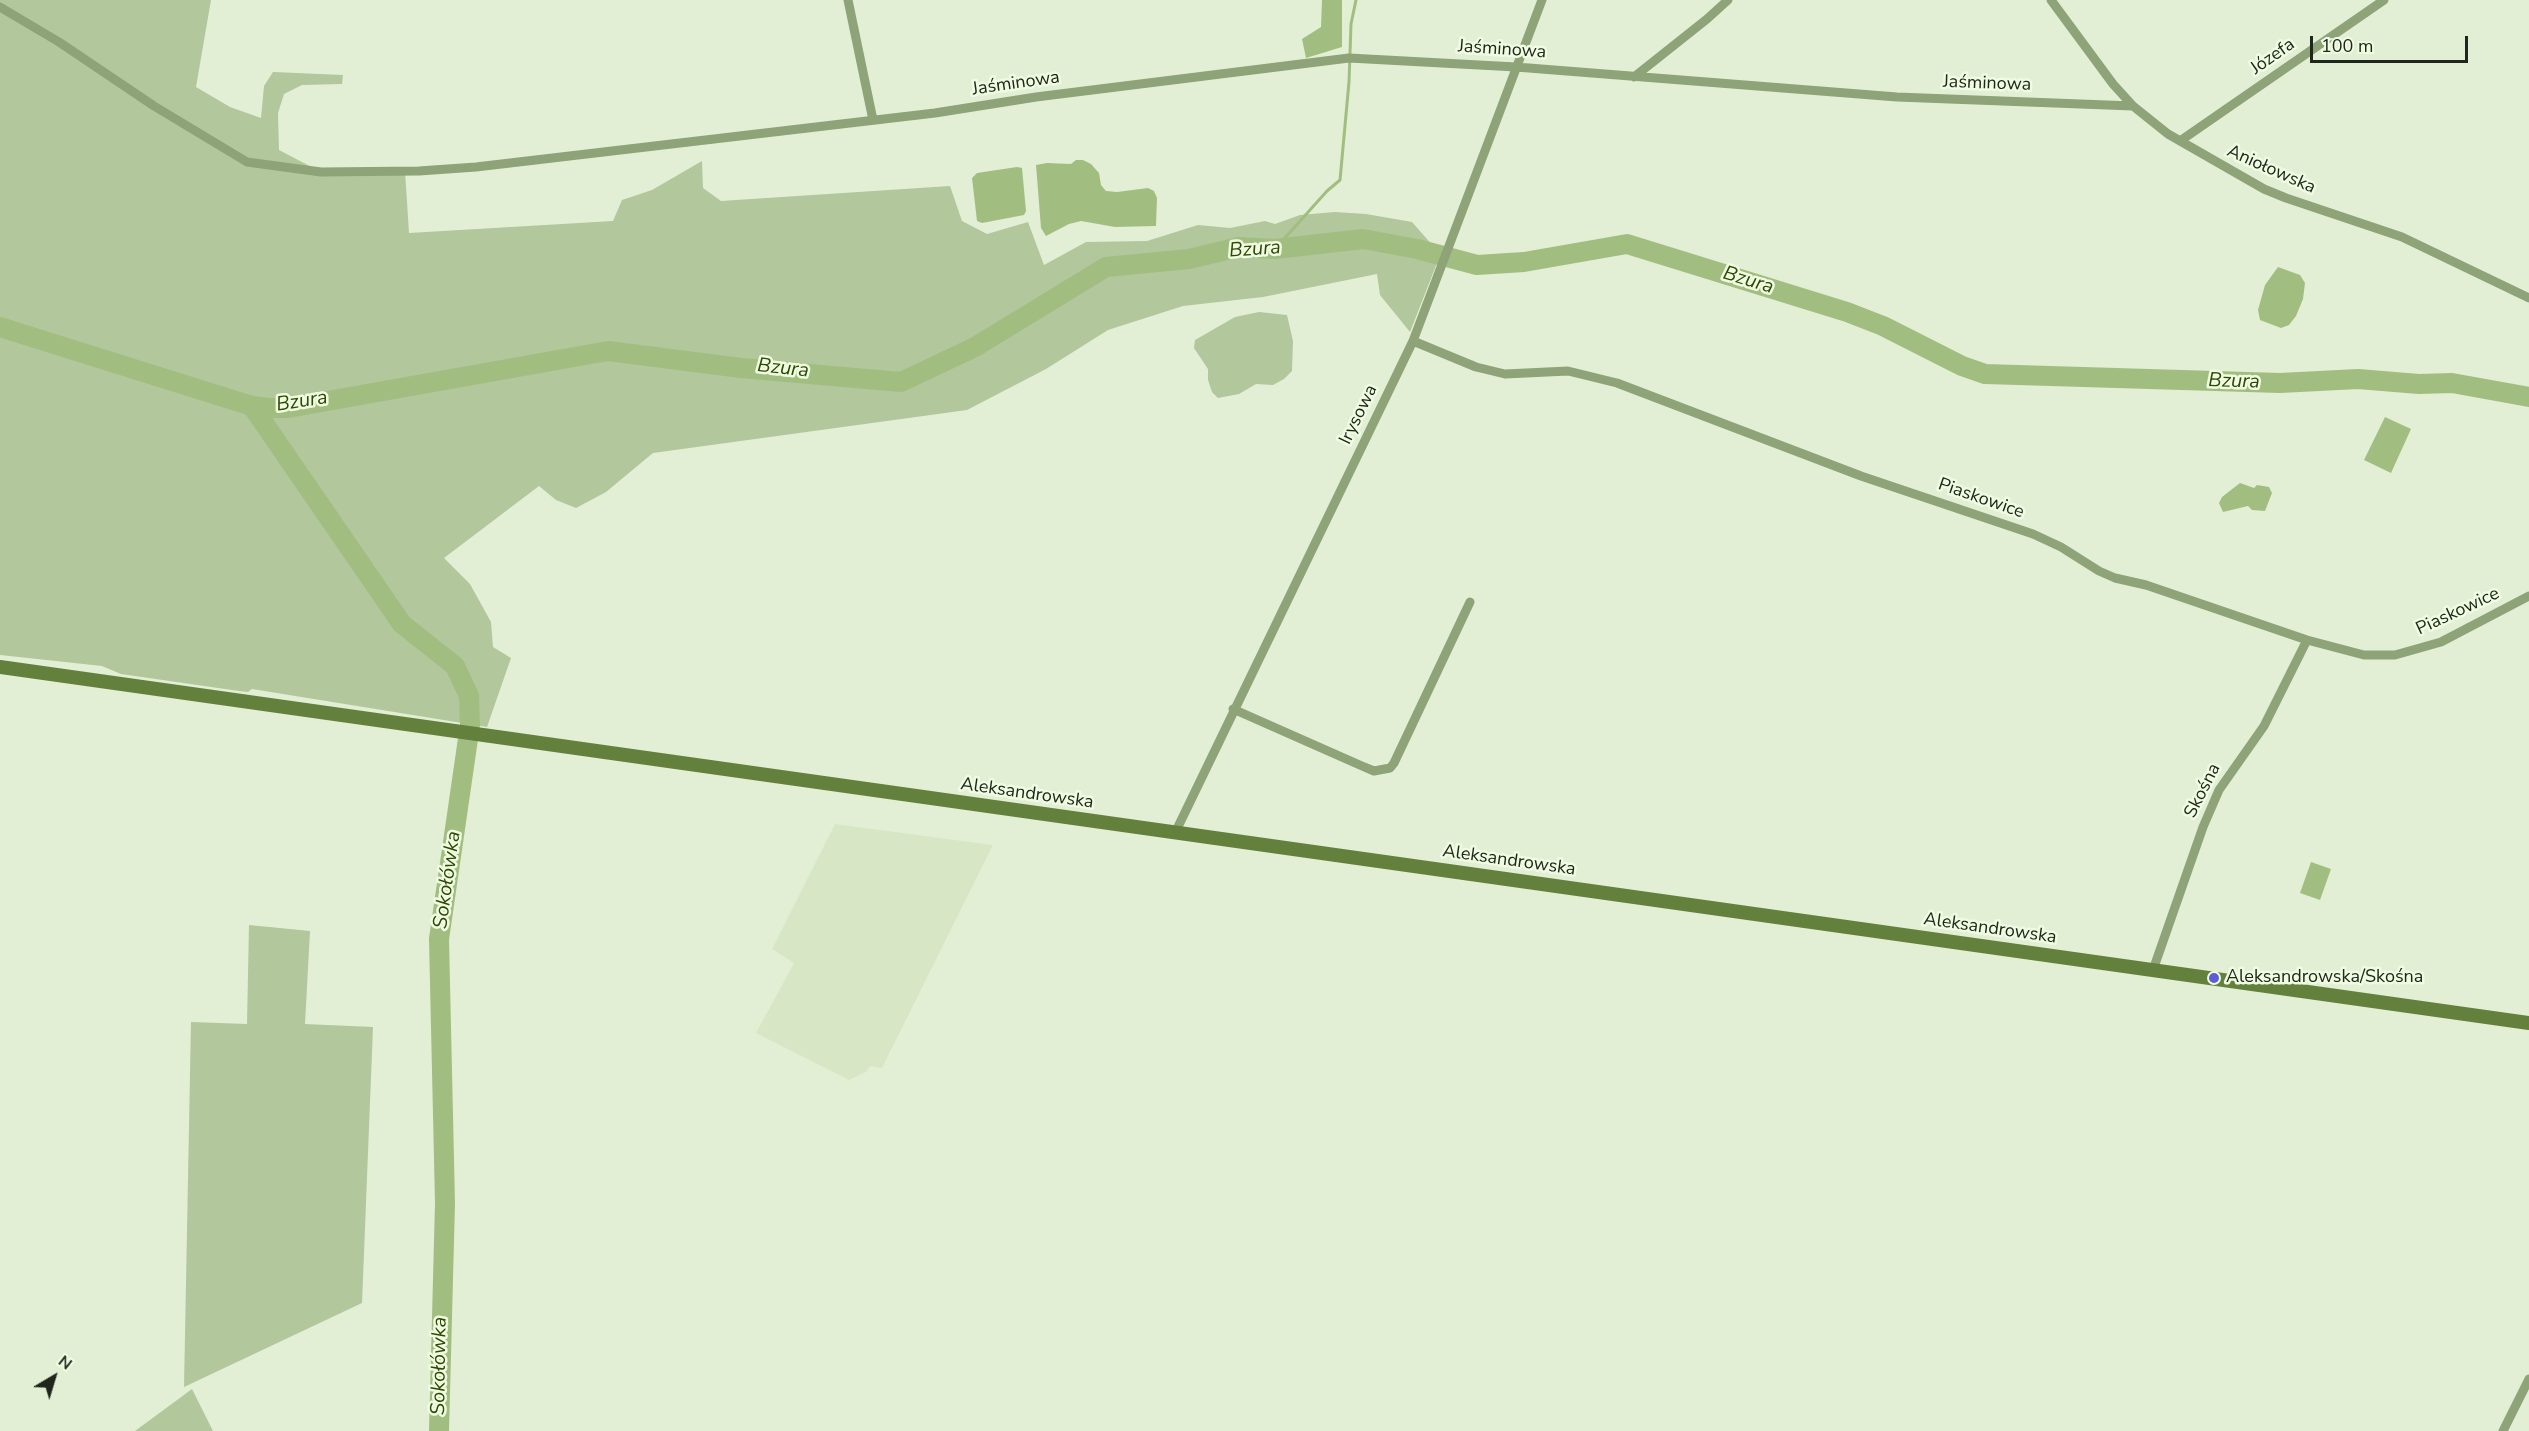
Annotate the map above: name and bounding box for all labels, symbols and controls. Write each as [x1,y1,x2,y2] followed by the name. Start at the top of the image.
[2313,24,2470,62] scale bar
[2247,34,2299,80] street label: Józefa
[2321,34,2373,58] text: 100 m
[1457,36,1547,64] street label: Jaśminowa
[971,67,1061,101] street label: Jaśminowa
[1943,72,2031,96] street label: Jaśminowa
[2223,141,2319,199] street label: Aniołowska
[1228,236,1282,264] water label: Bzura
[1720,262,1776,300] water label: Bzura
[756,354,810,384] water label: Bzura
[2208,369,2260,395] water label: Bzura
[1335,382,1383,448] street label: Irysowa
[275,386,329,418] water label: Bzura
[1935,474,2027,524] street label: Piaskowice
[2413,583,2503,641] street label: Piaskowice
[2180,760,2226,822] street label: Skośna
[959,774,1095,814] street label: Aleksandrowska
[429,830,467,930] water label: Sokołówka
[1441,841,1577,881] street label: Aleksandrowska
[1922,909,2058,949] street label: Aleksandrowska
[2226,967,2423,989] place label: Aleksandrowska/Skośna
[2207,971,2221,985] marker: Aleksandrowska/Skośna
[427,1317,453,1415] water label: Sokołówka
[24,1347,84,1407] north arrow
[54,1350,77,1375] text: N

